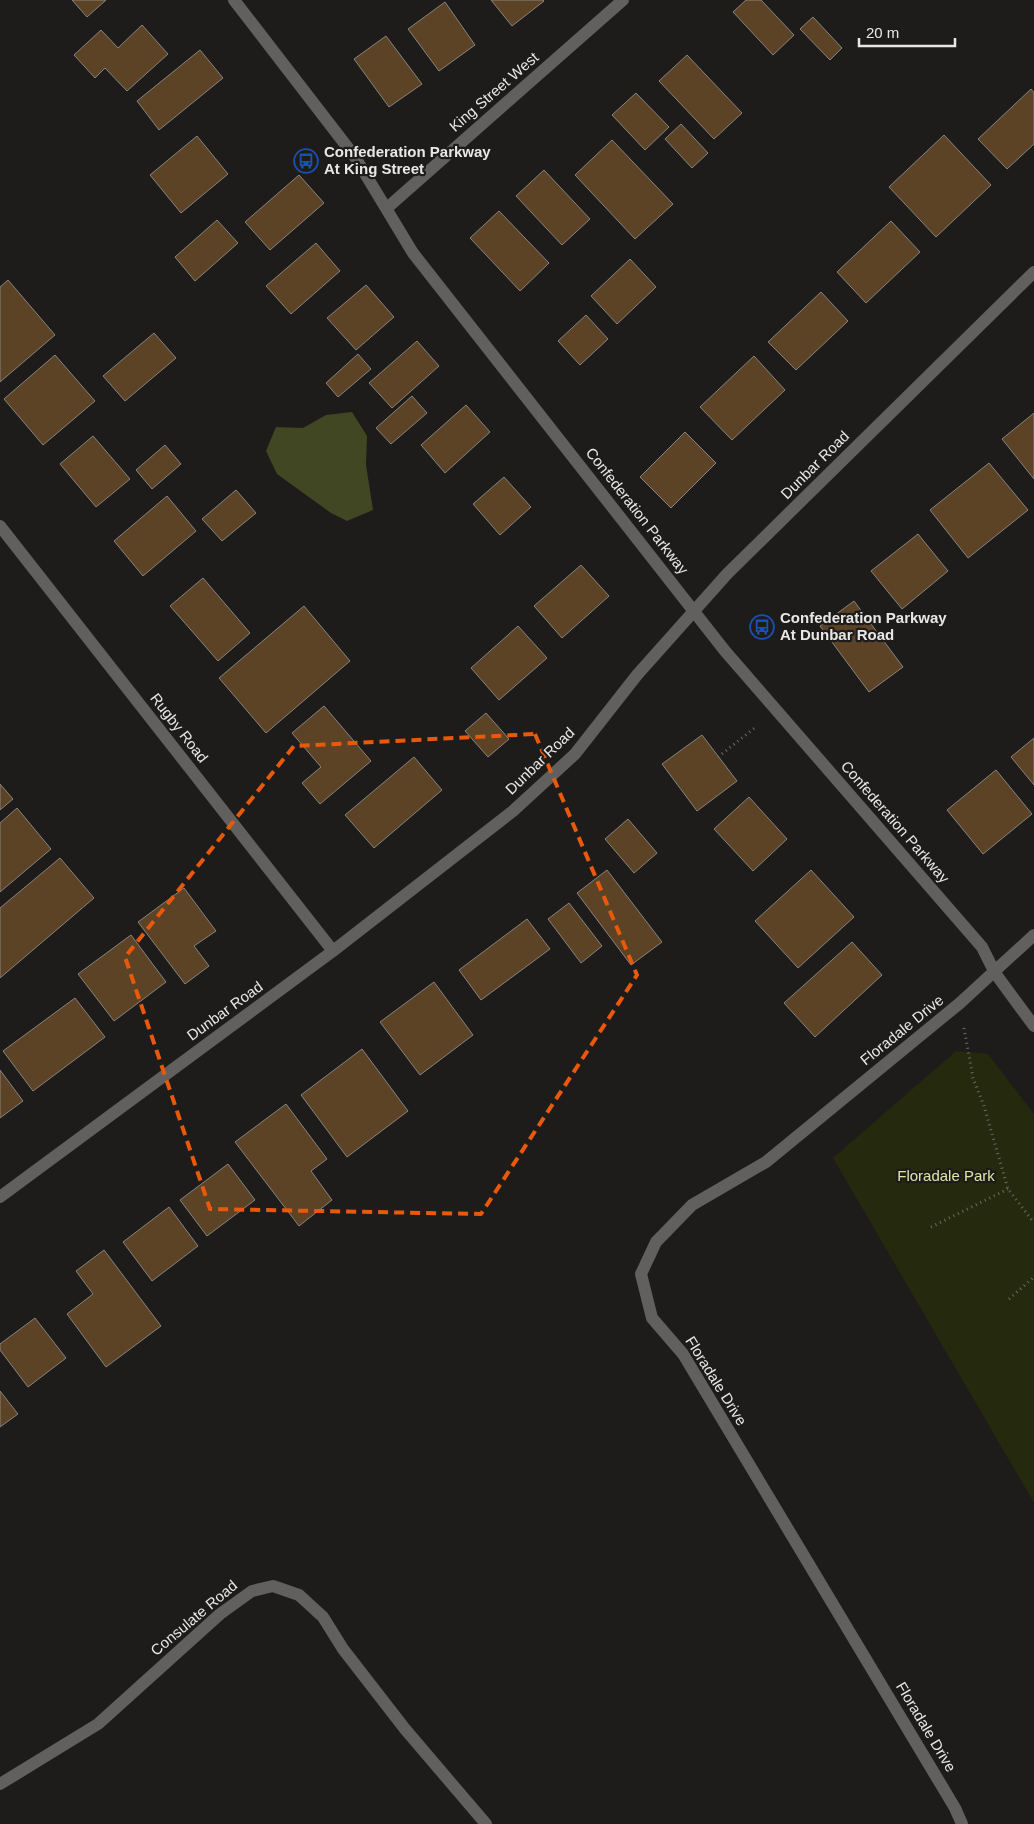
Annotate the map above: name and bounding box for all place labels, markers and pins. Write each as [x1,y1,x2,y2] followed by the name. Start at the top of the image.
[324,143,491,177] place label: Confederation Parkway At King Street
[293,148,319,174] bus stop icon: Confederation Parkway At King Street
[780,609,947,643] place label: Confederation Parkway At Dunbar Road
[749,614,775,640] bus stop icon: Confederation Parkway At Dunbar Road

